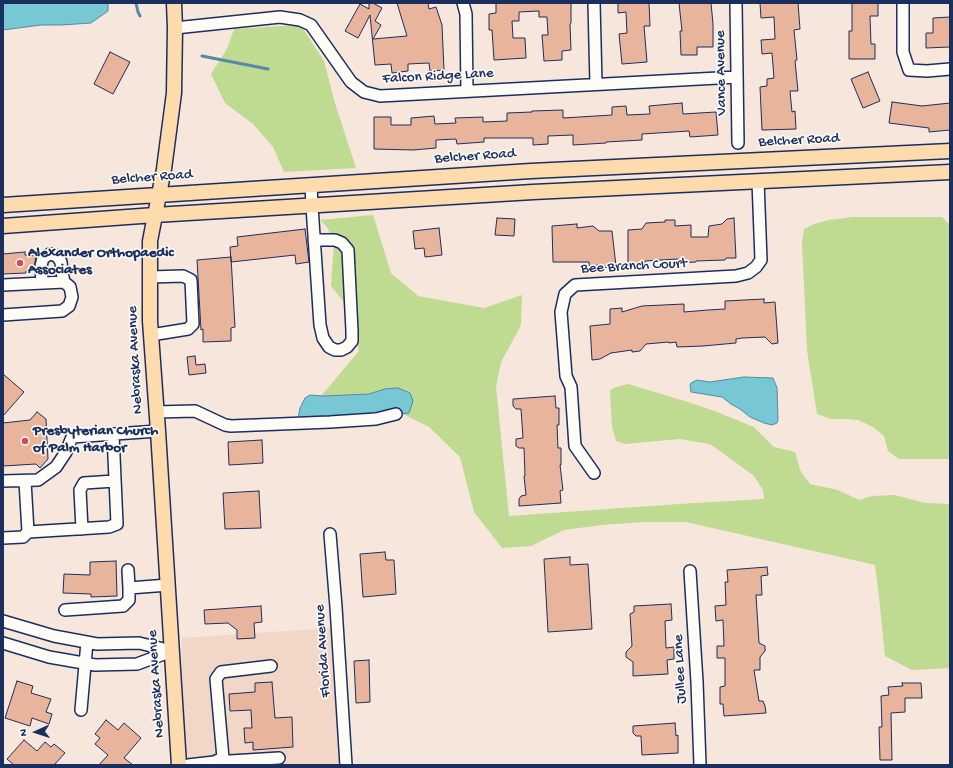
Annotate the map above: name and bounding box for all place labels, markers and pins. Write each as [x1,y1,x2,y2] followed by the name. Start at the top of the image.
[28,245,174,280] place label: Alexander Orthopaedic Associates
[15,258,25,268] marker: Alexander Orthopaedic Associates
[33,423,158,458] place label: Presbyterian Church of Palm Harbor
[20,436,30,446] marker: Presbyterian Church of Palm Harbor

